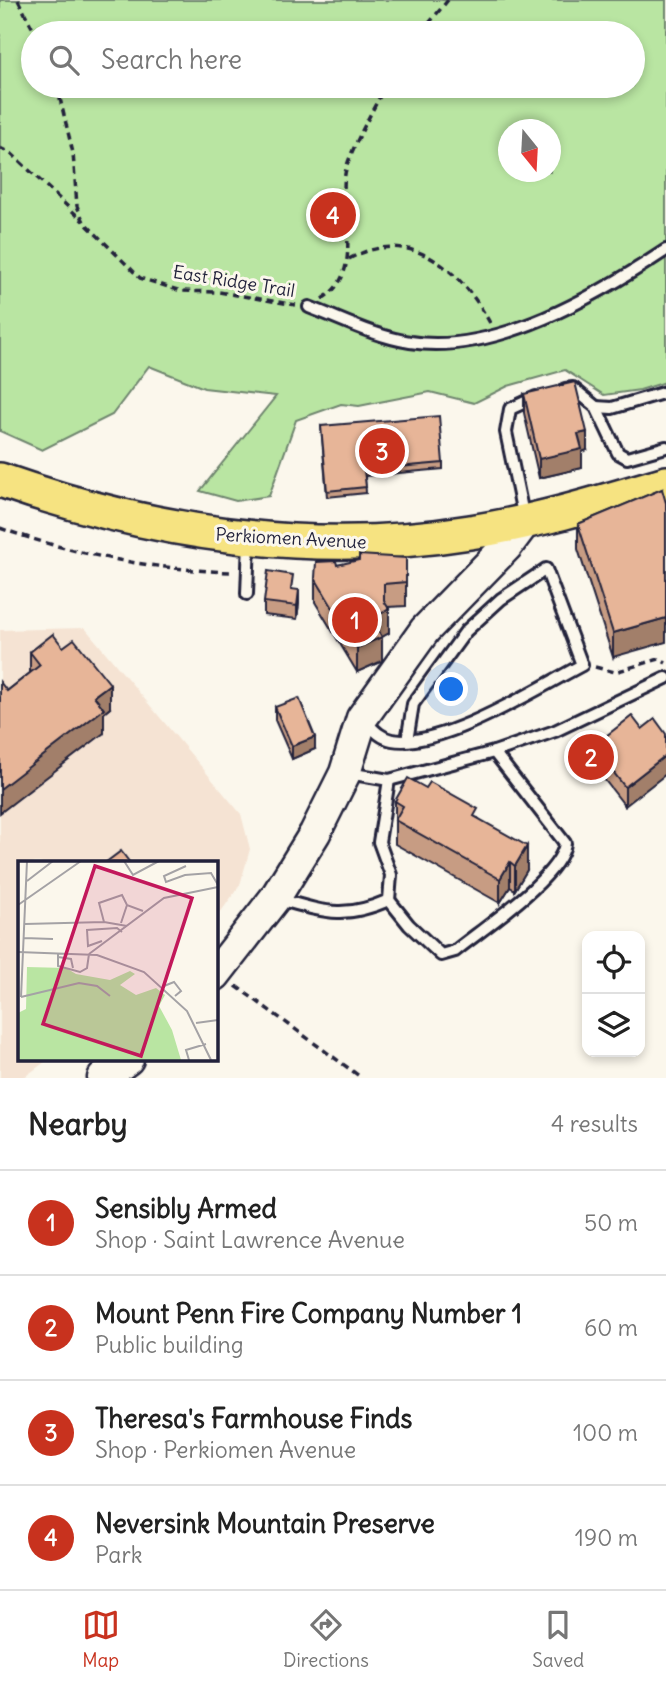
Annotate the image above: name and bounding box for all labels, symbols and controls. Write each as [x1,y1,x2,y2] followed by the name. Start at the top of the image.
[21,21,645,98] search box
[45,41,83,79] icon: search
[101,43,242,76] text: Search here
[498,119,561,182] north arrow
[310,189,356,241] pin: 4
[172,260,296,302] street label: East Ridge Trail
[359,425,405,477] pin: 3
[215,523,367,553] street label: Perkiomen Avenue
[332,594,378,646] pin: 1
[434,672,468,706] your location
[568,731,614,783] pin: 2
[18,861,217,1060] inset map
[582,931,645,1057] map controls
[582,931,645,994] button: locate
[582,994,645,1057] button: layers
[28,1105,128,1143] text: Nearby
[551,1109,638,1138] text: 4 results
[95,1192,277,1225] text: Sensibly Armed
[46,1208,56,1237] text: 1
[584,1208,638,1237] text: 50 m
[95,1225,405,1254] text: Shop · Saint Lawrence Avenue
[95,1297,522,1330] text: Mount Penn Fire Company Number 1
[45,1313,57,1342] text: 2
[584,1313,638,1342] text: 60 m
[95,1330,244,1359] text: Public building
[95,1402,412,1435] text: Theresa's Farmhouse Finds
[44,1418,58,1447] text: 3
[573,1418,638,1447] text: 100 m
[95,1435,356,1464] text: Shop · Perkiomen Avenue
[95,1507,435,1540] text: Neversink Mountain Preserve
[44,1523,58,1552] text: 4
[575,1523,638,1552] text: 190 m
[95,1540,143,1569] text: Park
[82,1606,120,1672] tab: Map
[283,1606,369,1672] tab: Directions
[532,1606,584,1672] tab: Saved

